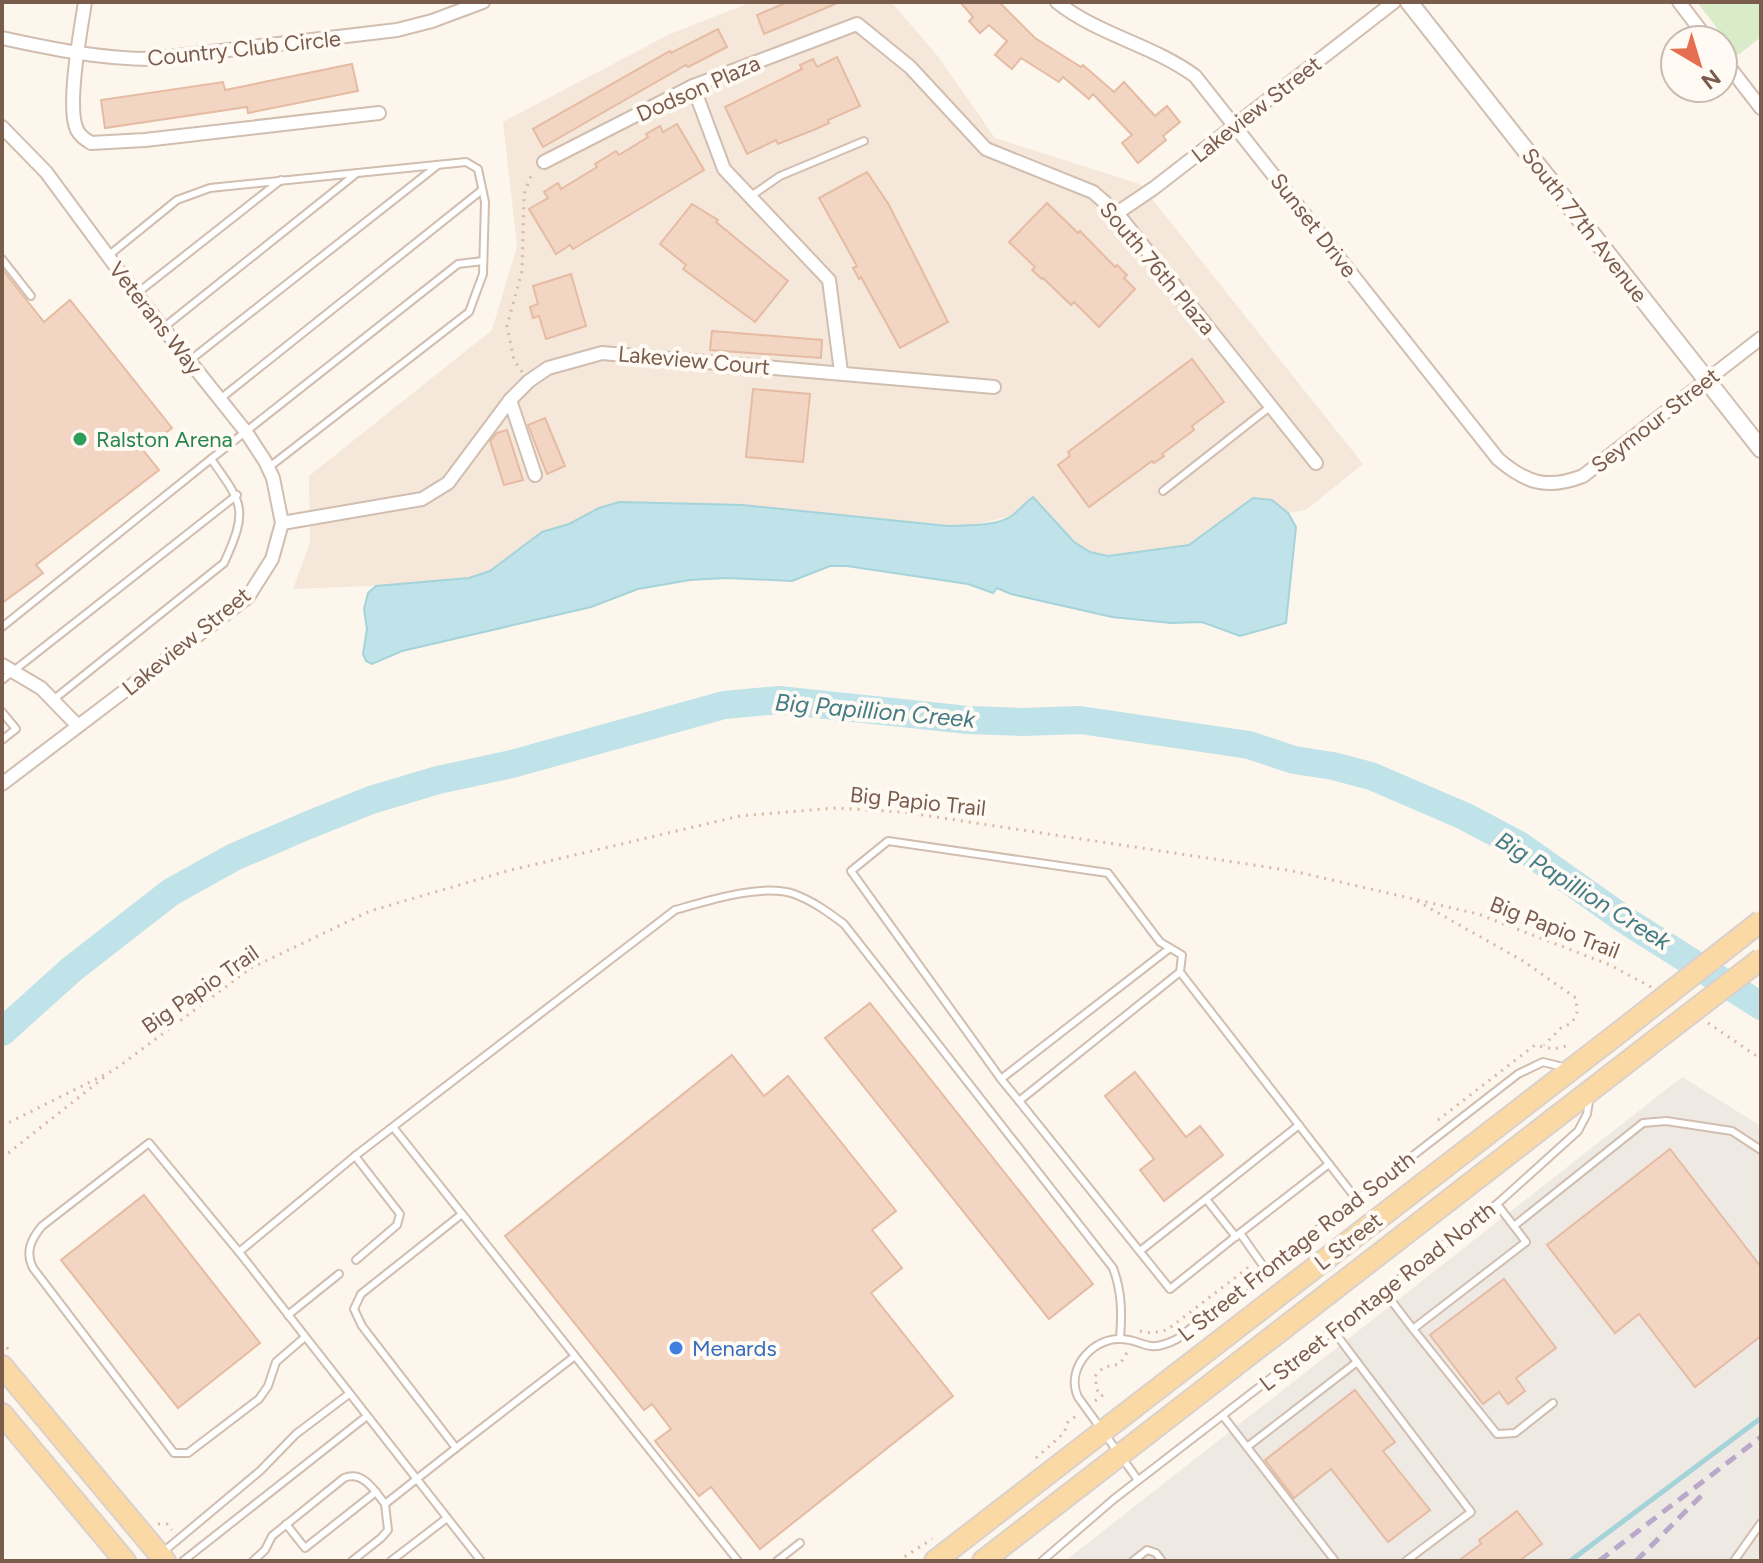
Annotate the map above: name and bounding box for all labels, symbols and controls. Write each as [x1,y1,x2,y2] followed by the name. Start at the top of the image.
[1659,24,1739,104] north arrow
[146,25,342,72] street label: Country Club Circle
[632,49,764,128] street label: Dodson Plaza
[1186,50,1327,168] street label: Lakeview Street
[1696,63,1726,95] text: N
[1516,143,1653,308] street label: South 77th Avenue
[1265,168,1363,283] street label: Sunset Drive
[1094,196,1221,340] street label: South 76th Plaza
[103,256,208,381] street label: Veterans Way
[617,340,771,381] street label: Lakeview Court
[1586,362,1725,479] street label: Seymour Street
[96,426,233,453] place label: Ralston Arena
[71,430,89,448] marker: Ralston Arena
[117,581,256,701] street label: Lakeview Street
[774,687,978,734] water label: Big Papillion Creek
[849,781,987,822] street label: Big Papio Trail
[1490,825,1677,957] water label: Big Papillion Creek
[1486,890,1623,965] street label: Big Papio Trail
[137,939,264,1040] street label: Big Papio Trail
[1172,1146,1420,1347] street label: L Street Frontage Road South
[1254,1196,1501,1397] street label: L Street Frontage Road North
[1309,1207,1388,1276] street label: L Street
[692,1335,777,1362] place label: Menards
[667,1339,685,1357] marker: Menards

